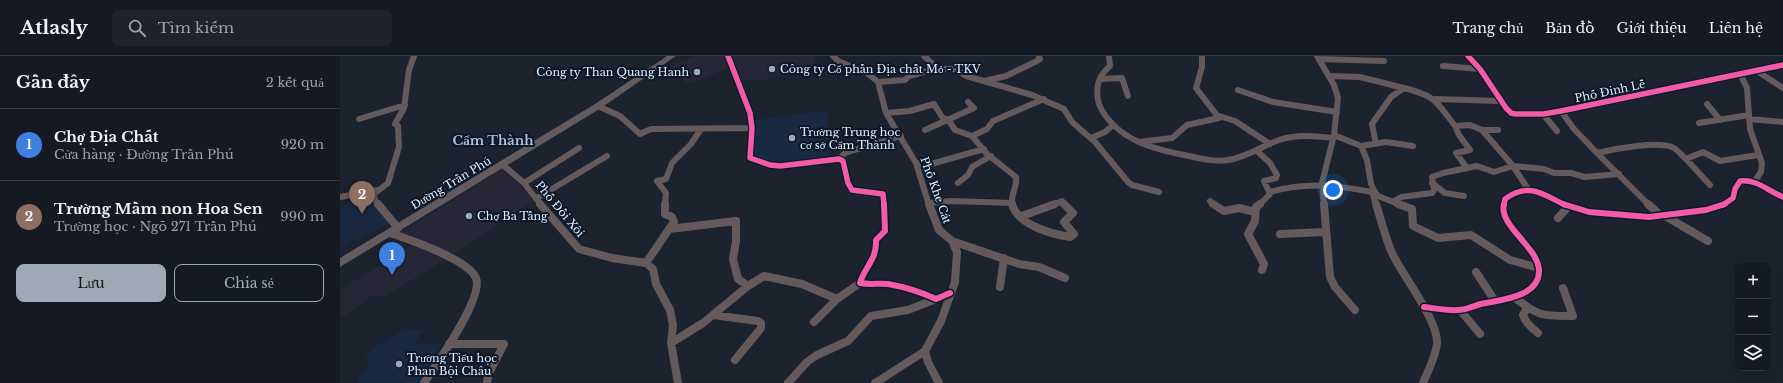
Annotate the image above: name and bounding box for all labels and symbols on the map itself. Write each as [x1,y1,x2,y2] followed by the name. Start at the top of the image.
[780,62,981,76] place label: Công ty Cổ phần Địa chất Mỏ - TKV
[767,64,777,74] marker: Công ty Cổ phần Địa chất Mỏ - TKV
[536,65,689,79] place label: Công ty Than Quang Hanh
[692,67,702,77] marker: Công ty Than Quang Hanh
[1574,77,1646,105] street label: Phố Đinh Lễ
[800,125,901,152] place label: Trường Trung học cơ sở Cẩm Thành
[453,132,534,149] district label: Cẩm Thành
[787,133,797,143] marker: Trường Trung học cơ sở Cẩm Thành
[408,153,494,212] street label: Đường Trần Phú
[917,155,955,226] street label: Phố Khe Cát
[533,178,588,240] street label: Phố Đồi Xôi
[1323,180,1343,200] your location
[349,181,375,214] pin: 2
[477,209,548,223] place label: Chợ Ba Tầng
[464,211,474,221] marker: Chợ Ba Tầng
[379,242,405,275] pin: 1
[407,351,497,378] place label: Trường Tiểu học Phan Bội Châu
[394,359,404,369] marker: Trường Tiểu học Phan Bội Châu

